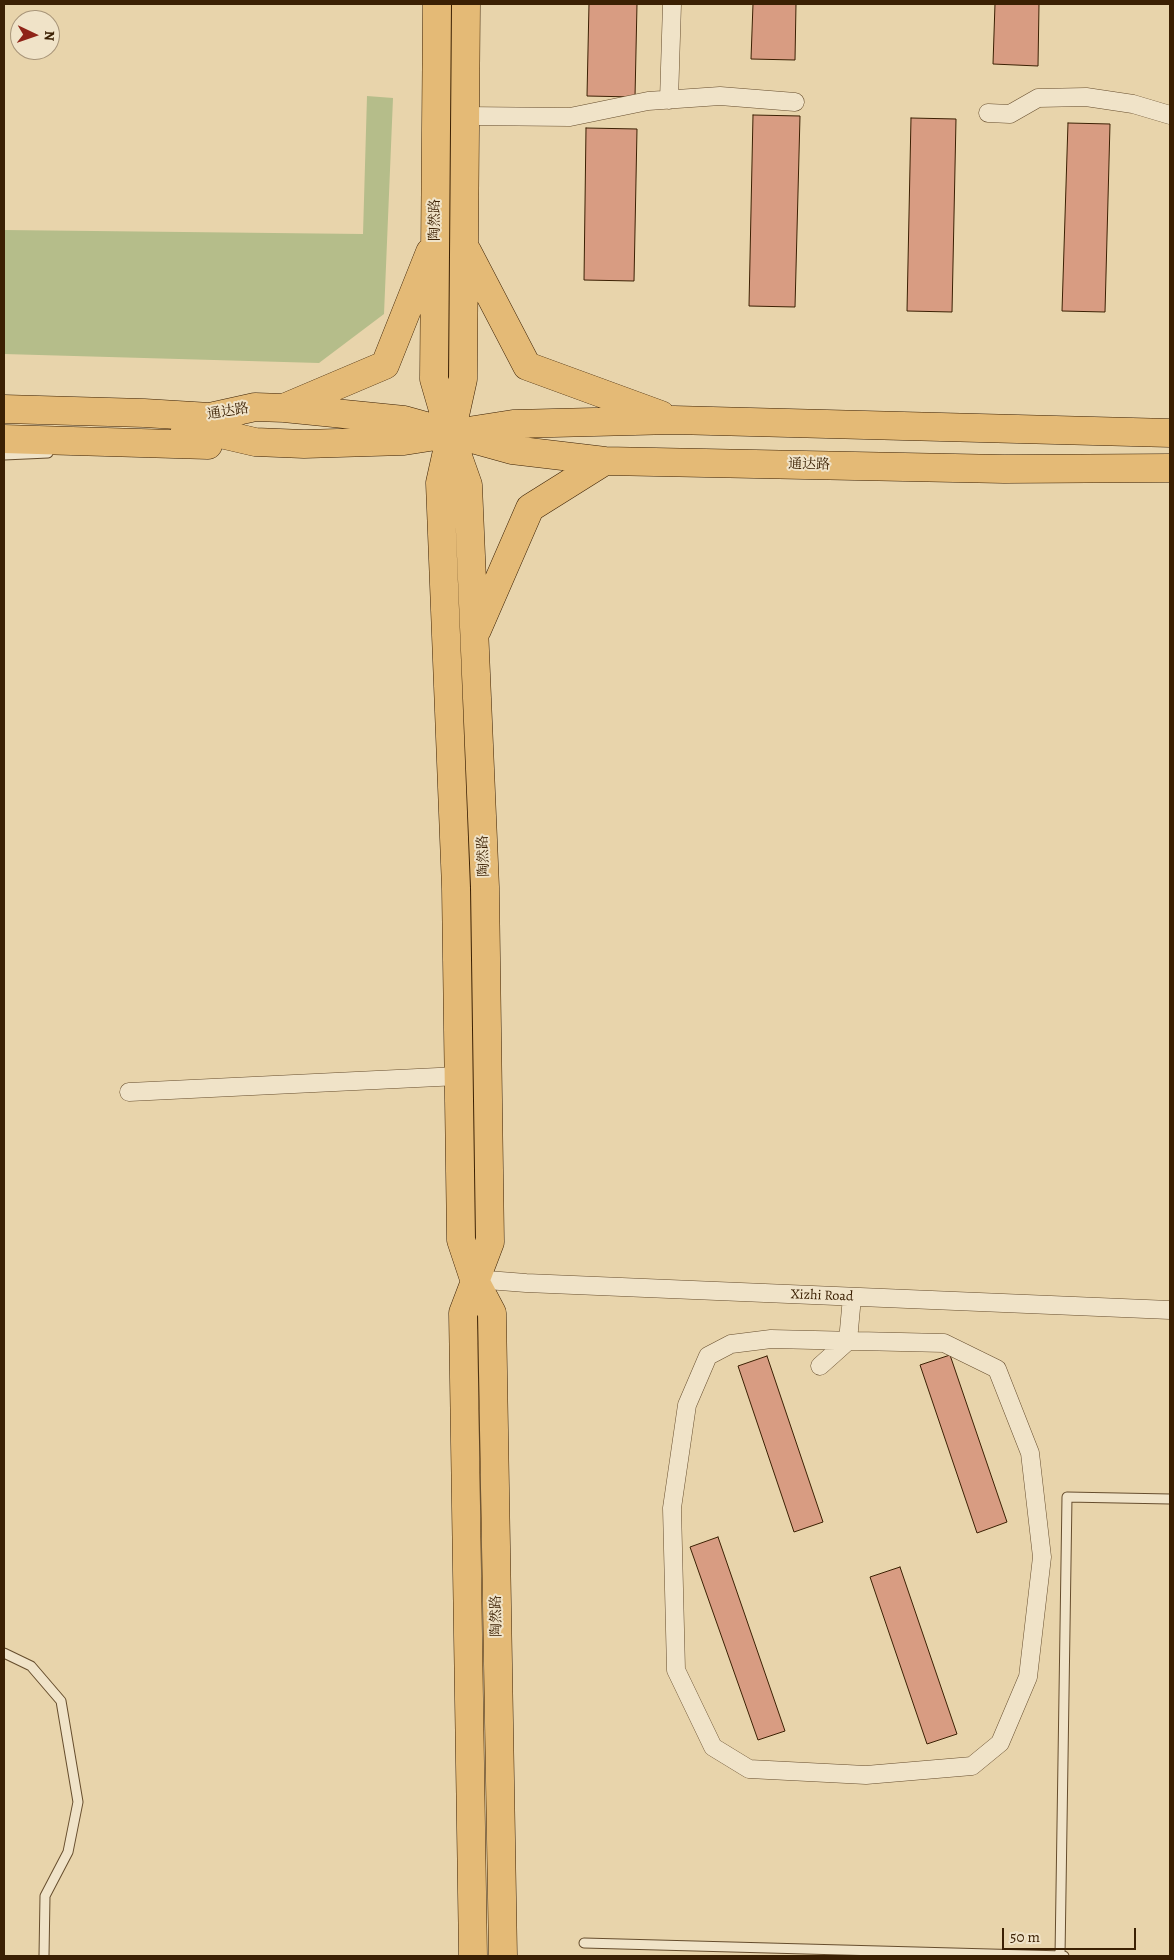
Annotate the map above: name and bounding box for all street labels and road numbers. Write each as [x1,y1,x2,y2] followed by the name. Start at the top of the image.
[428,199,444,241] street label: 陶然路
[206,400,250,424] street label: 通达路
[788,456,830,474] street label: 通达路
[475,835,493,877] street label: 陶然路
[790,1287,854,1305] street label: Xizhi Road
[488,1595,506,1637] street label: 陶然路

